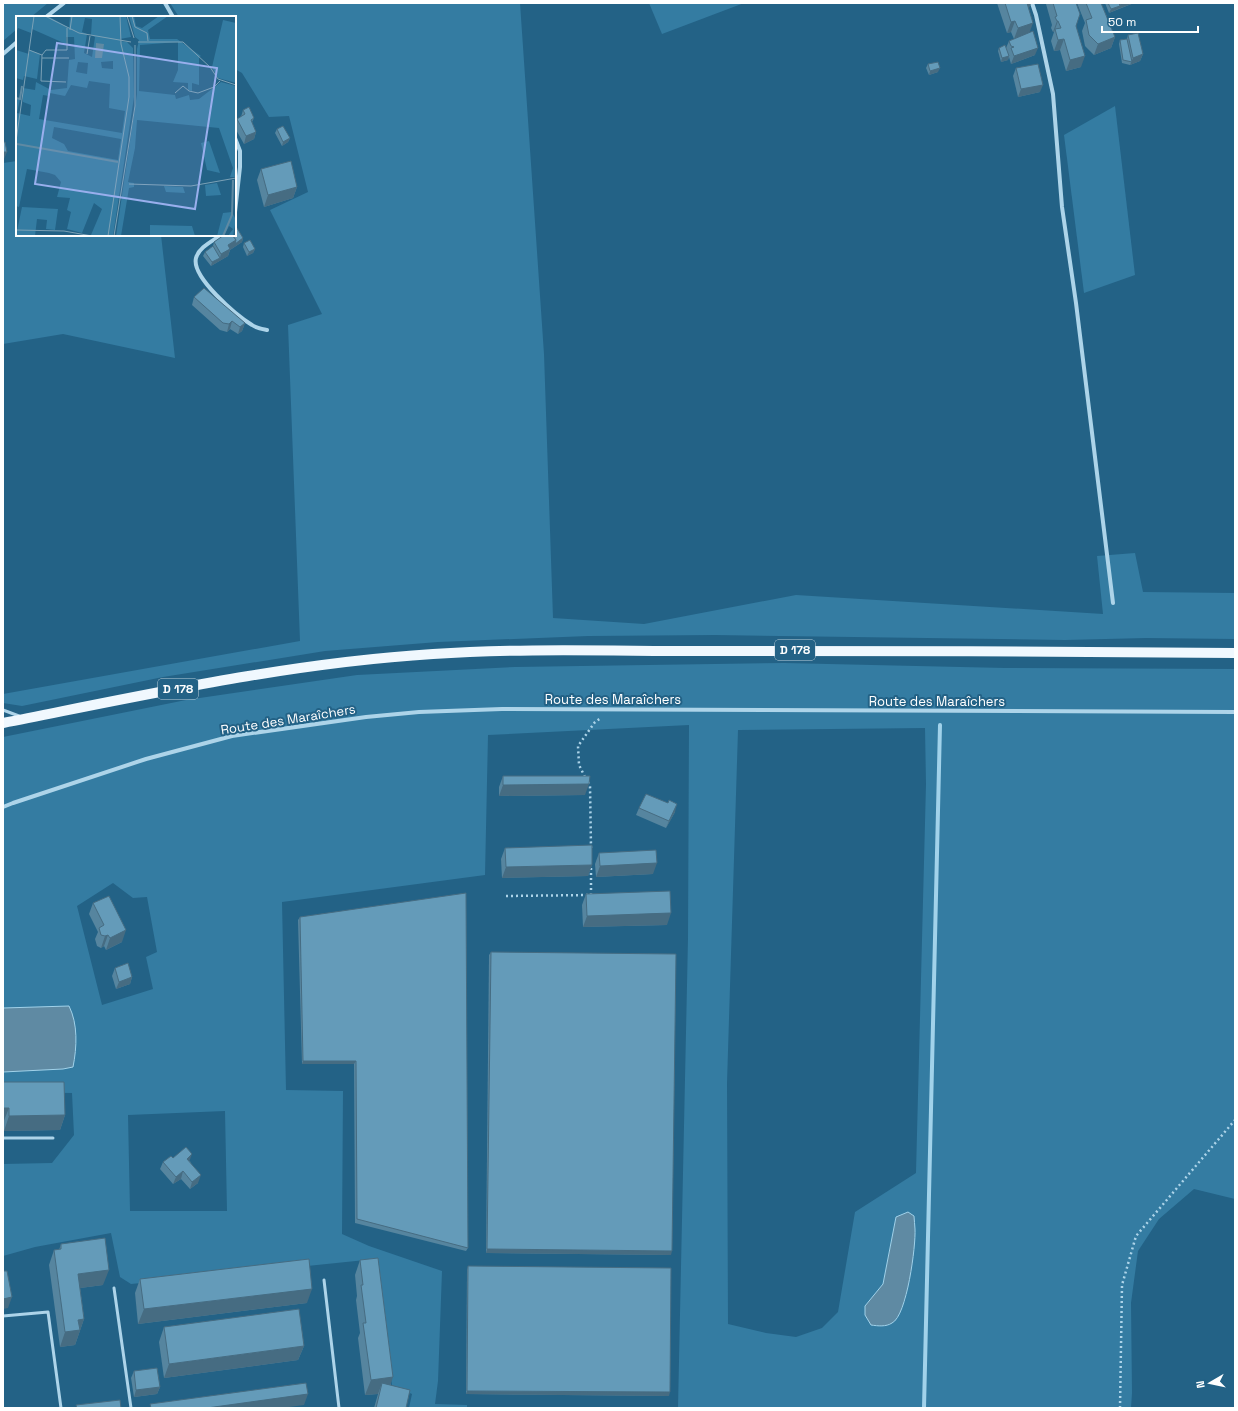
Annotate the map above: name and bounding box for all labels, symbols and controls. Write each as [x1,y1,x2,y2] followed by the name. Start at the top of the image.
[1102,8,1198,34] scale bar
[1108,14,1136,30] text: 50 m
[16,16,236,236] inset map
[775,640,815,660] road number: D 178
[158,679,198,699] road number: D 178
[545,691,681,708] street label: Route des Maraîchers
[869,693,1005,710] street label: Route des Maraîchers
[219,700,357,739] street label: Route des Maraîchers
[1190,1363,1230,1403] north arrow
[1193,1380,1208,1389] text: N

